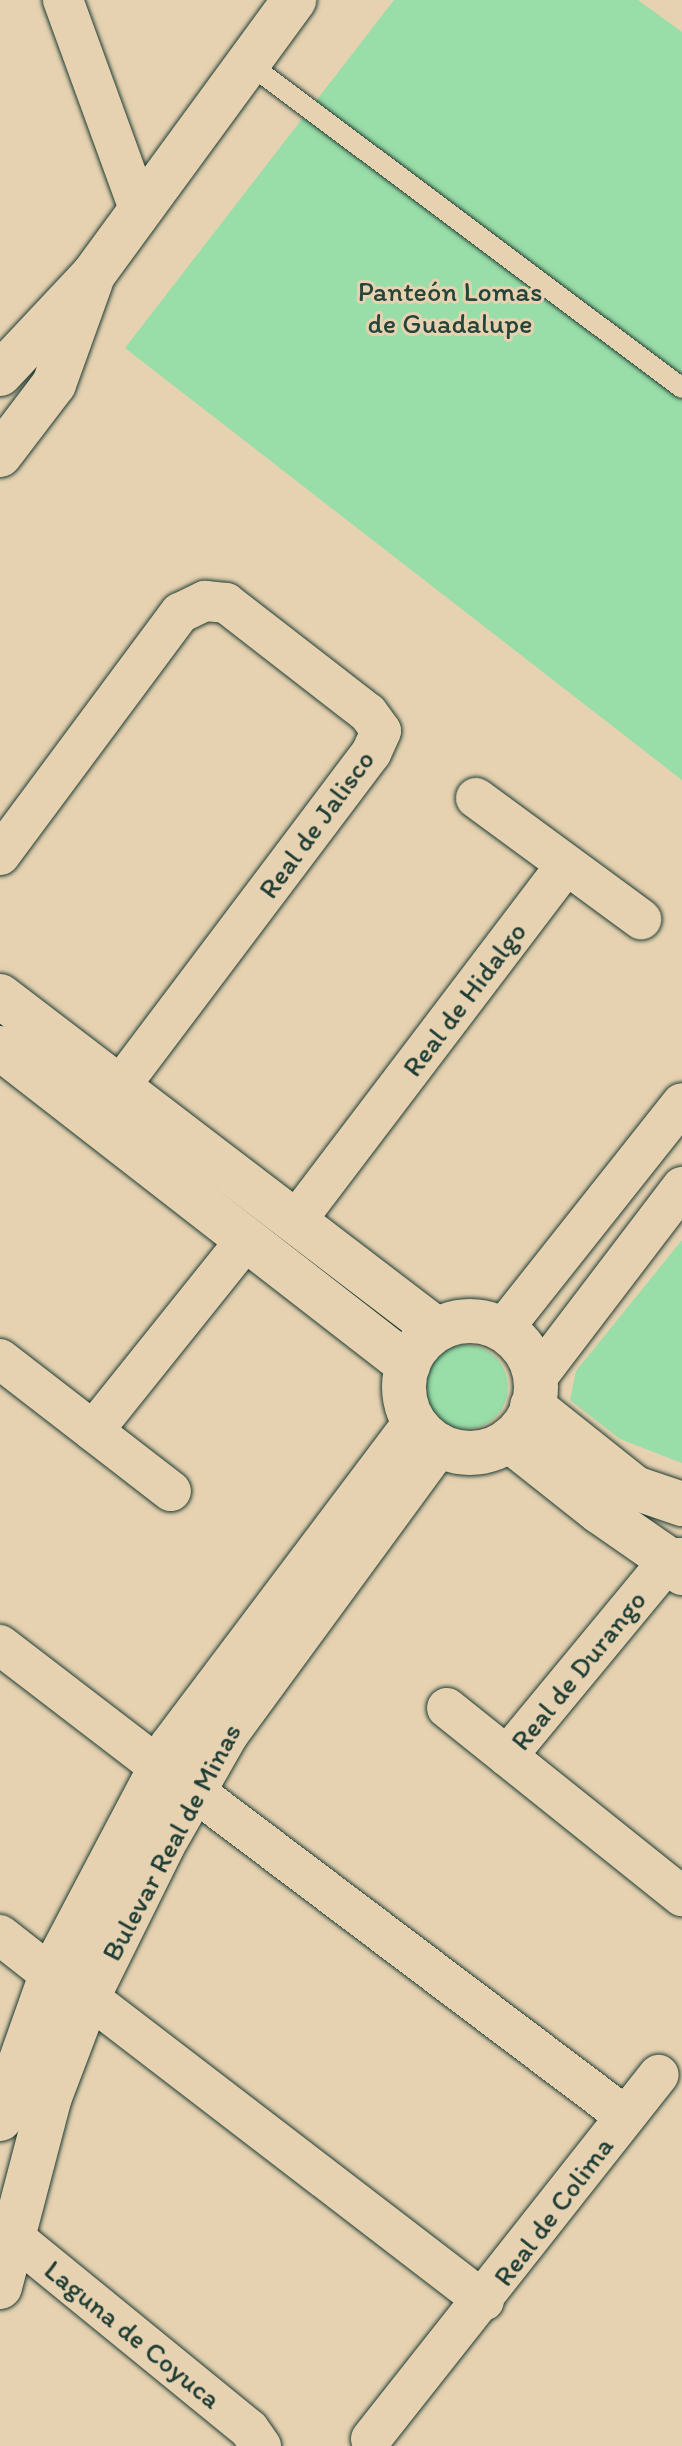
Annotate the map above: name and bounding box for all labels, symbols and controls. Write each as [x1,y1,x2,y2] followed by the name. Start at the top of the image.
[358,274,542,340] park label: Panteón Lomas de Guadalupe
[251,743,381,905] street label: Real de Jalisco
[395,915,533,1083] street label: Real de Hidalgo
[503,1583,653,1757] street label: Real de Durango
[94,1718,248,1966] street label: Bulevar Real de Minas
[486,2130,620,2292] street label: Real de Colima
[38,2253,228,2415] street label: Laguna de Coyuca

